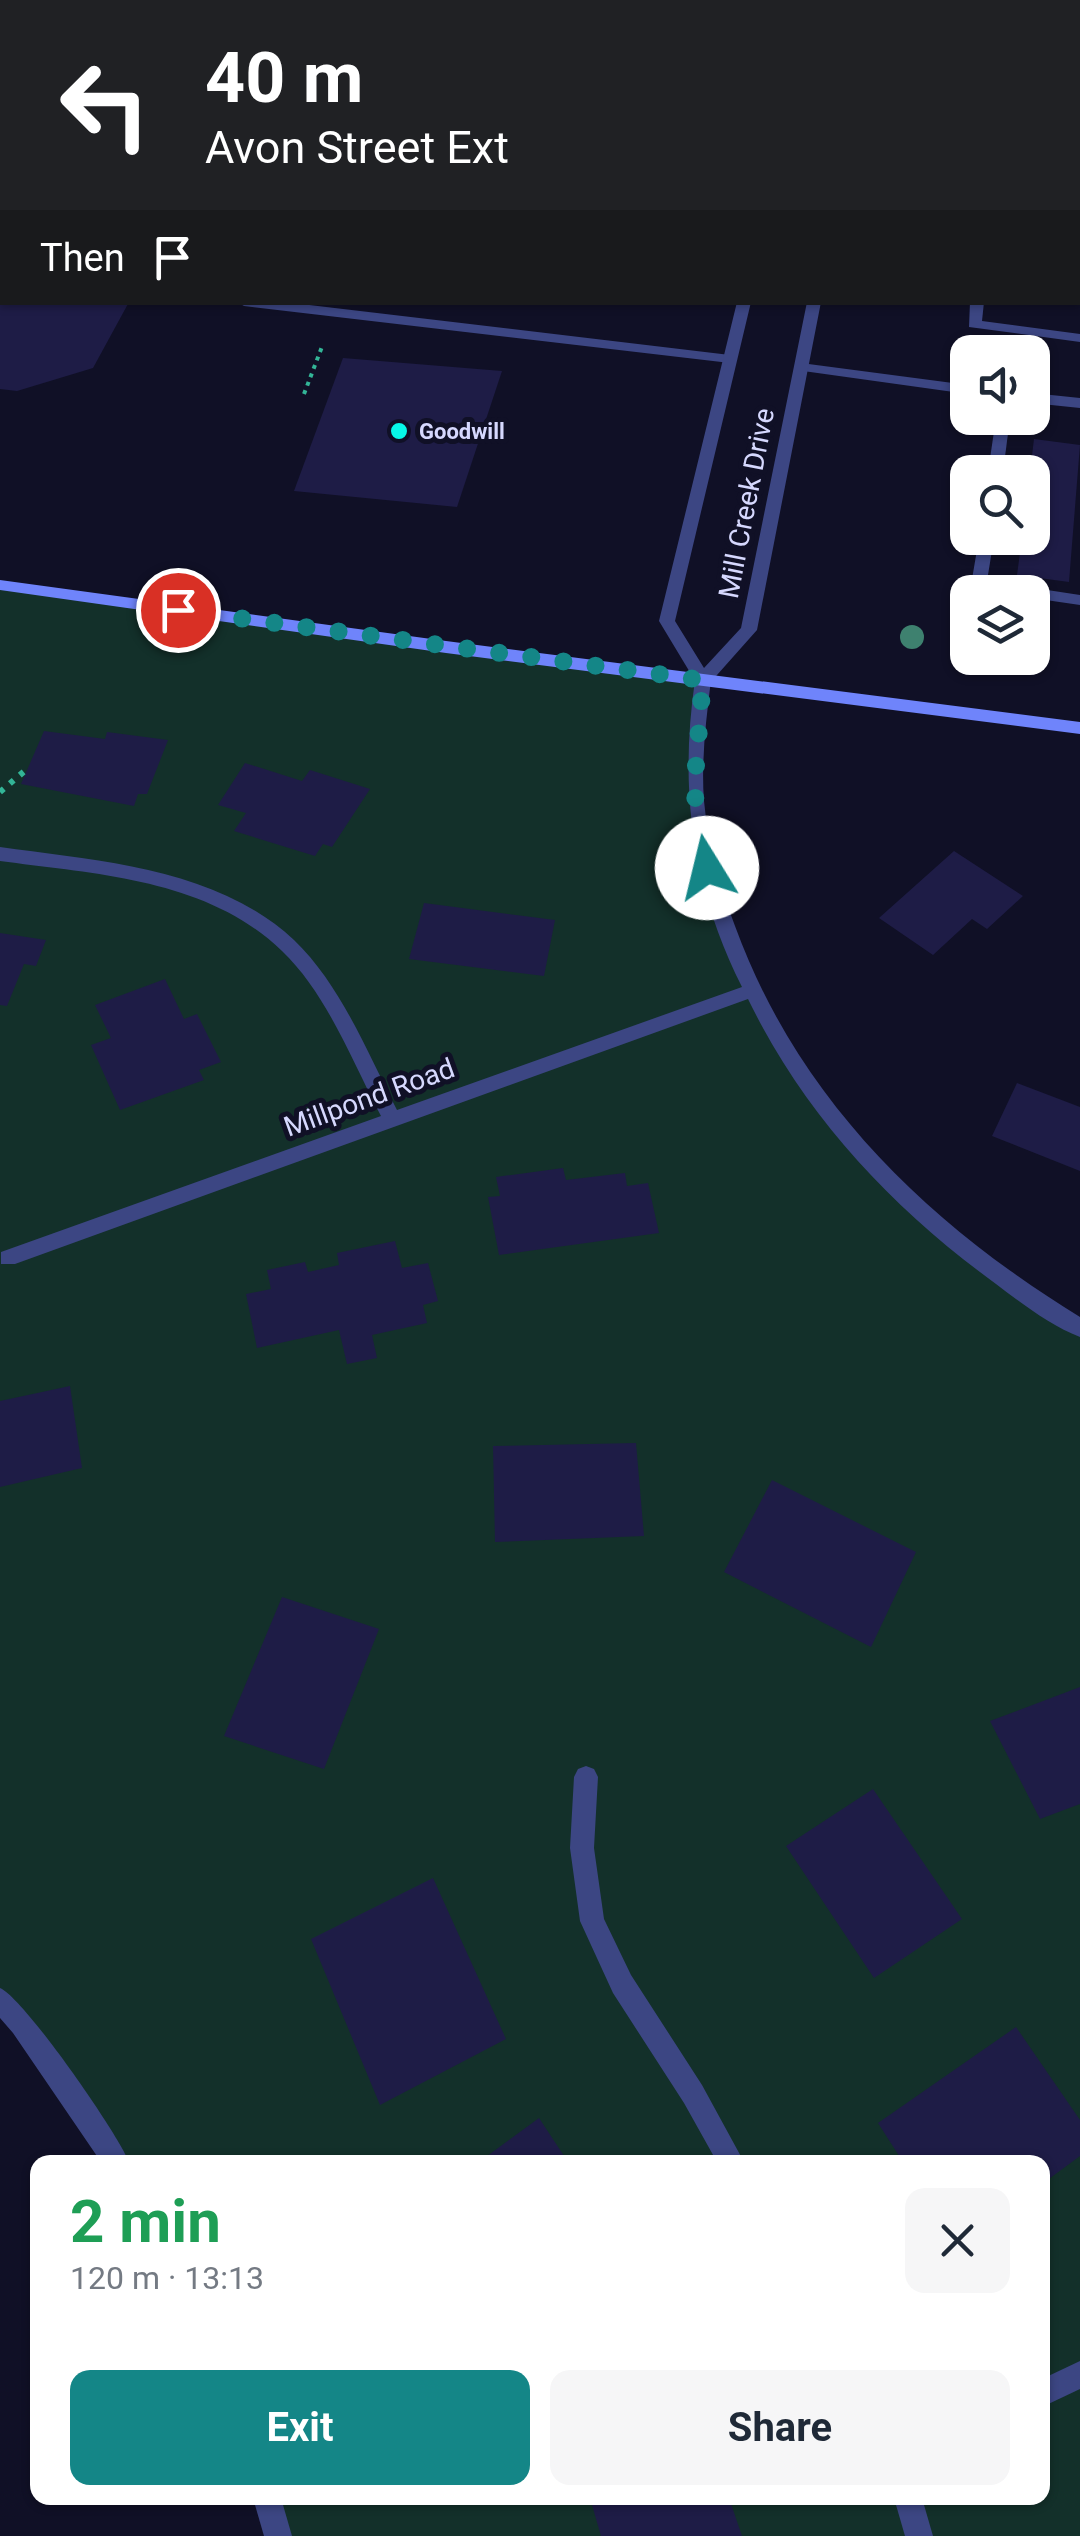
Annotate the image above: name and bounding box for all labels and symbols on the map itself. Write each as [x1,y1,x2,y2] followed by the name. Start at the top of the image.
[712,405,781,601] street label: Mill Creek Drive
[419,419,505,444] place label: Goodwill
[388,420,410,442] marker: Goodwill
[136,568,221,653] pin
[655,816,759,920] position arrow
[279,1051,459,1144] street label: Millpond Road

